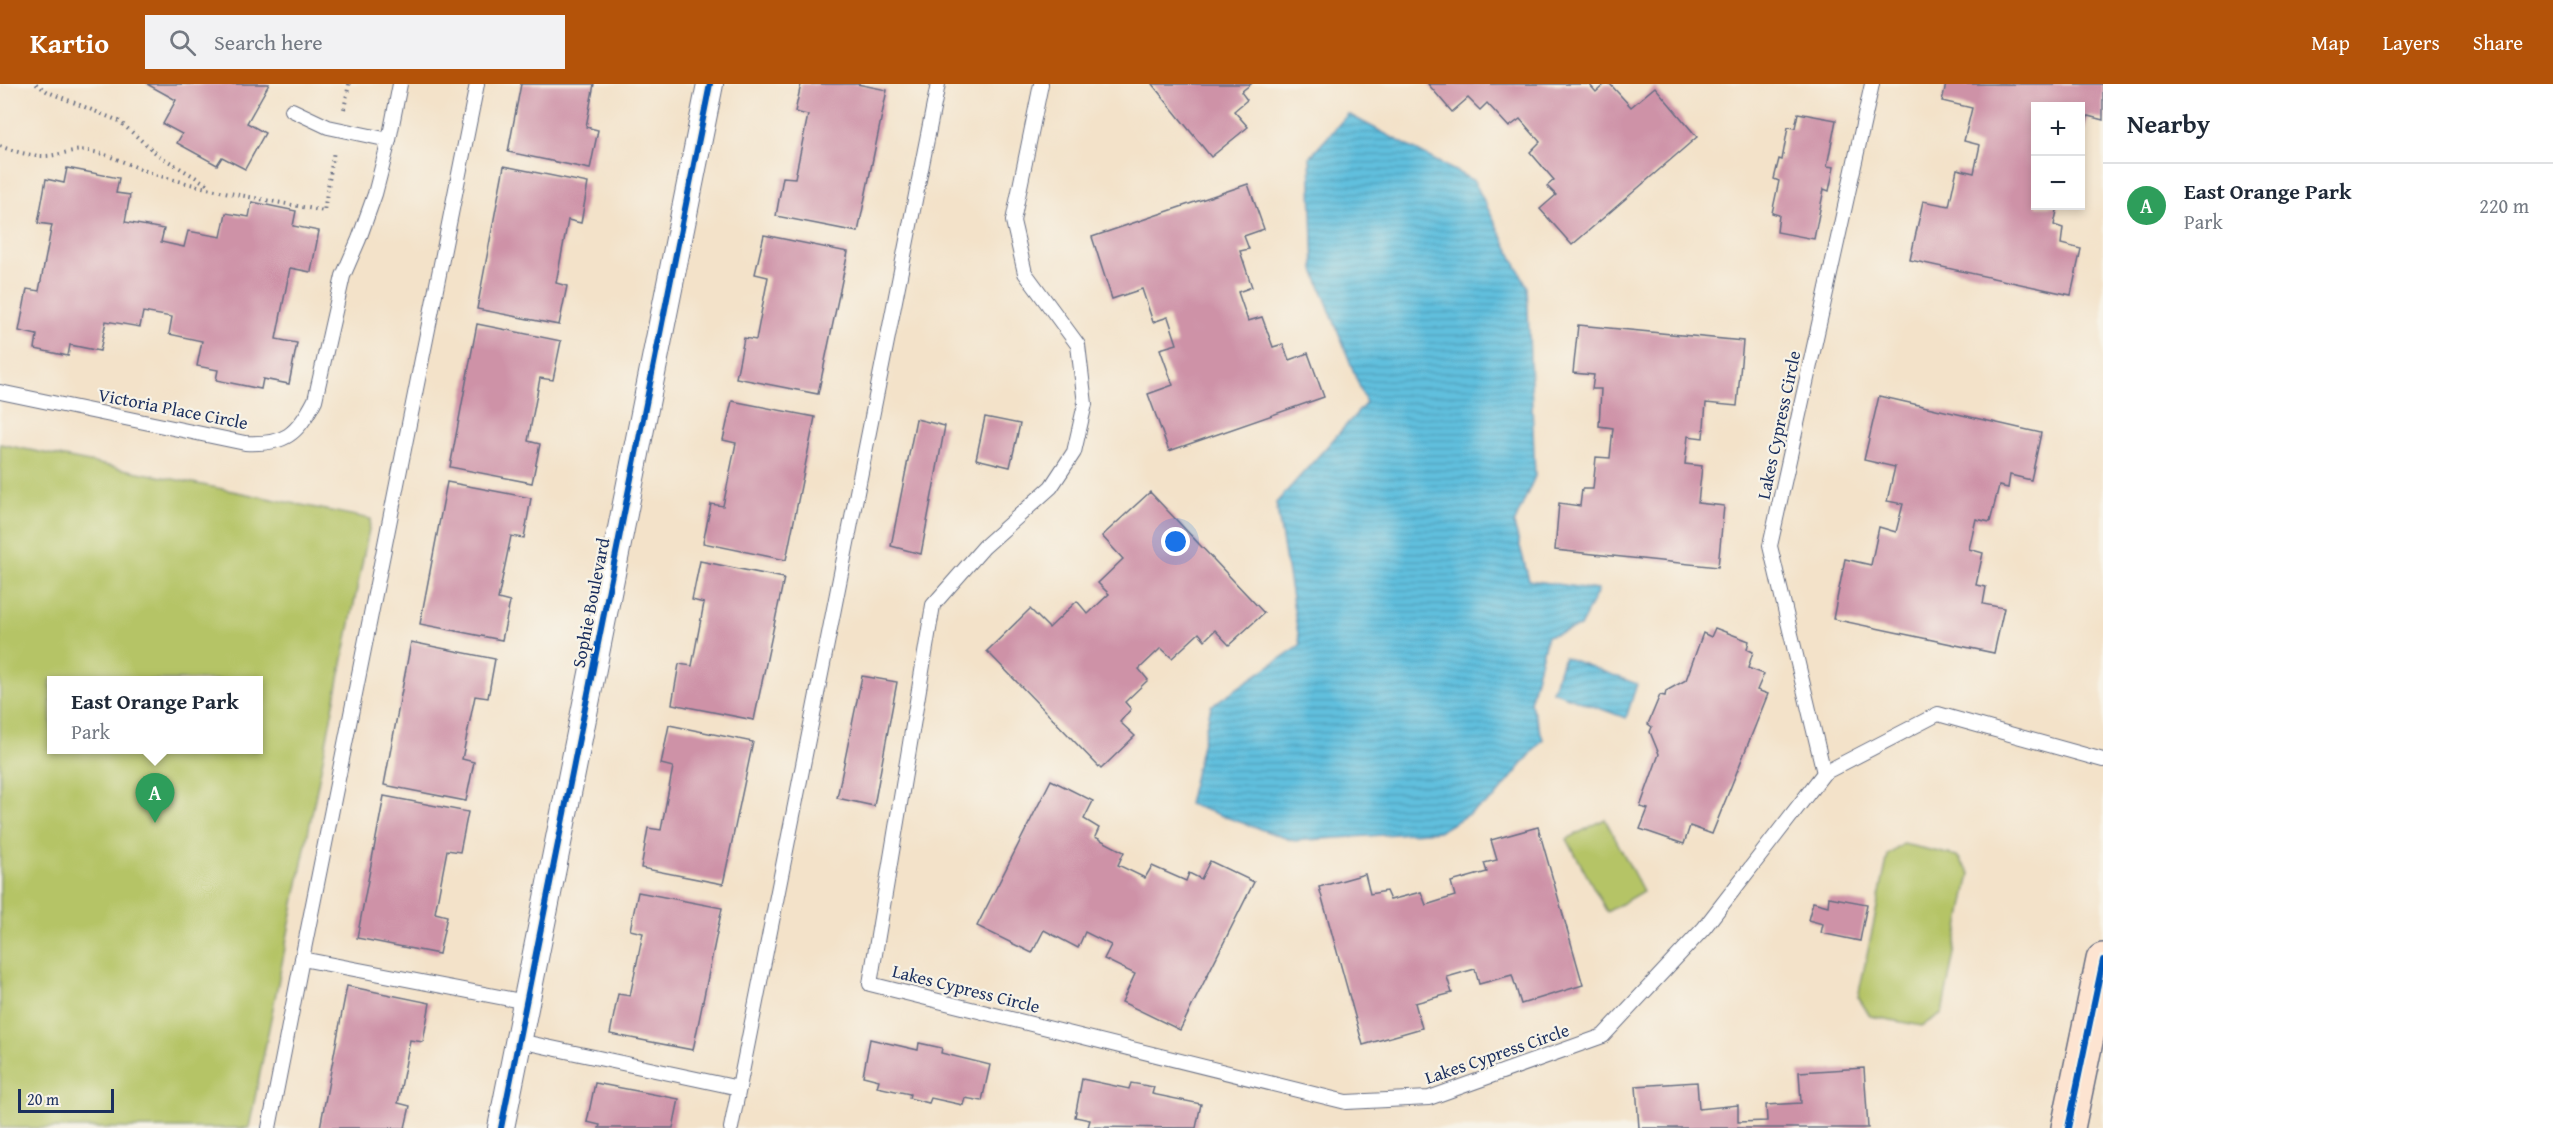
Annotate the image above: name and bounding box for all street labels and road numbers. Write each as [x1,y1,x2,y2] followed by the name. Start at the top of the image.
[1750,348,1807,502] street label: Lakes Cypress Circle
[96,381,250,436] street label: Victoria Place Circle
[565,535,616,670] street label: Sophie Boulevard
[890,957,1043,1020] street label: Lakes Cypress Circle
[1421,1016,1573,1091] street label: Lakes Cypress Circle

